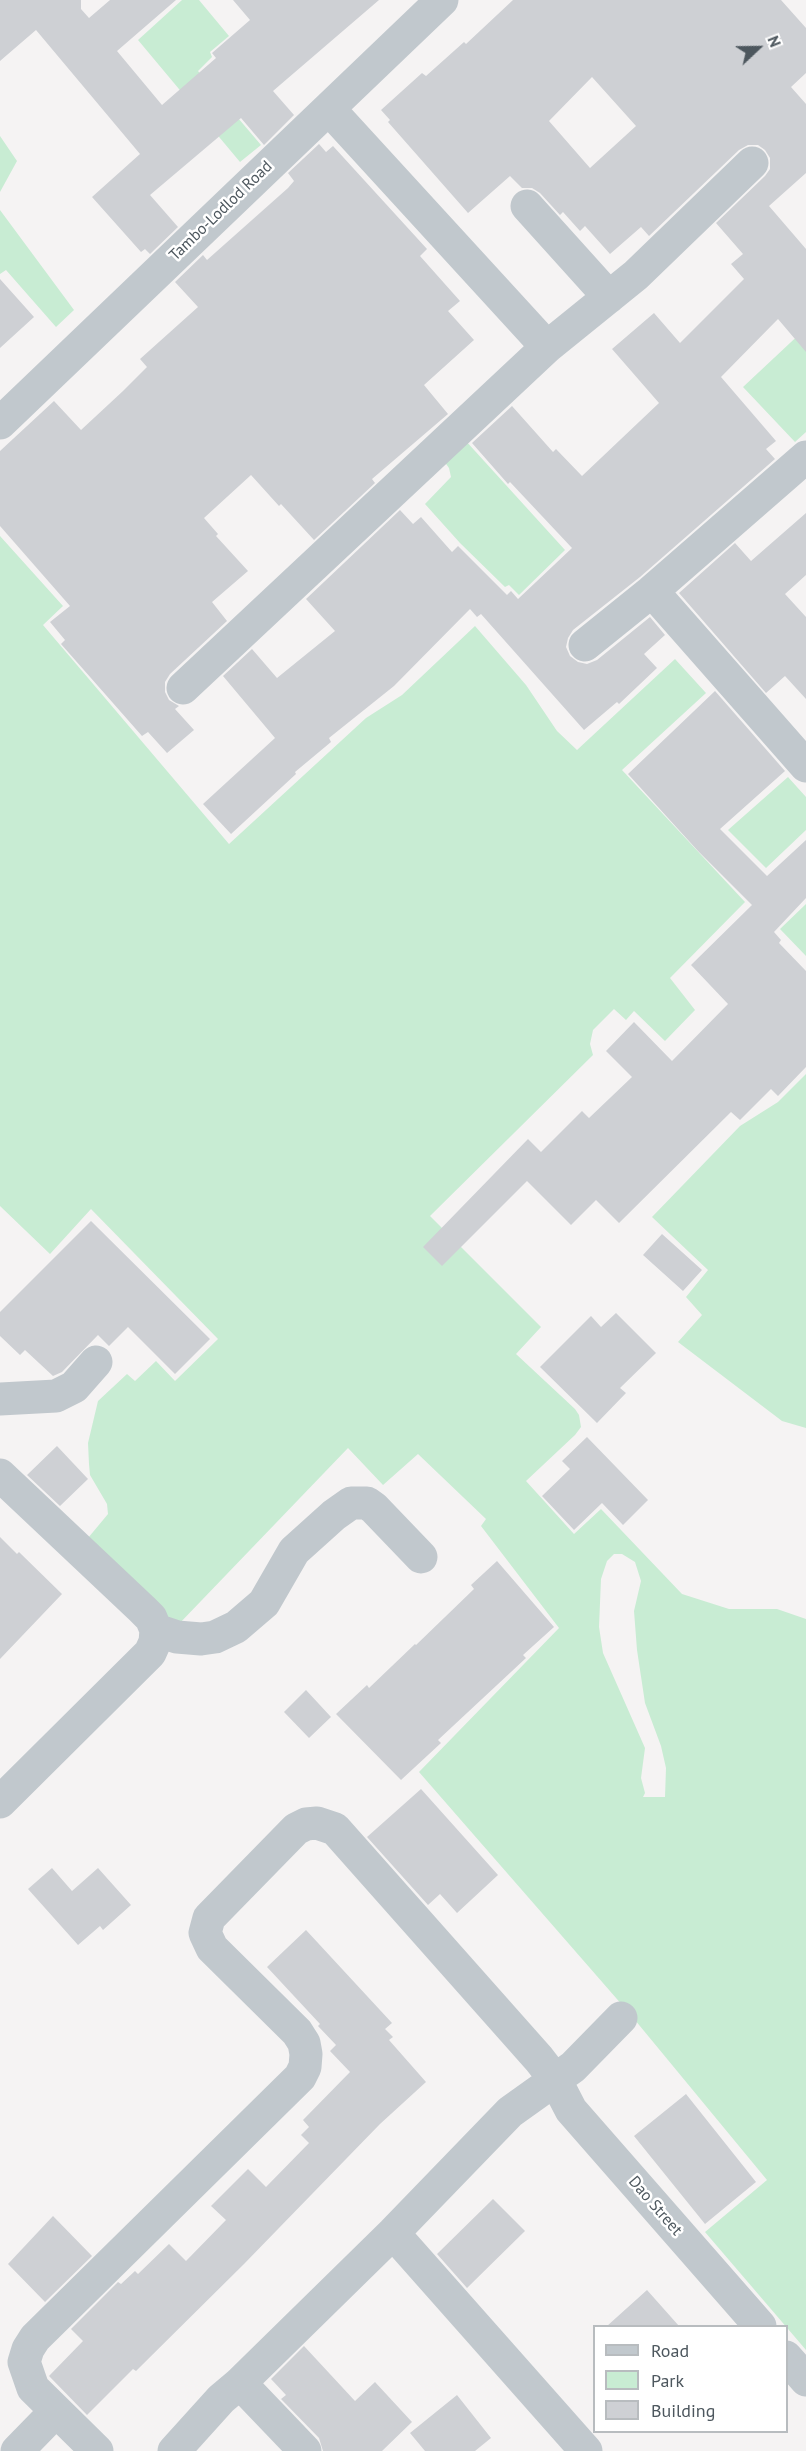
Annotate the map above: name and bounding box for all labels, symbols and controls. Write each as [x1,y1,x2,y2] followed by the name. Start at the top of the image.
[728,18,788,78] north arrow
[763,33,786,50] text: N
[166,157,276,265] street label: Tambo-Lodlod Road
[624,2172,686,2240] street label: Dao Street
[593,2325,788,2433] legend
[651,2339,689,2362] text: Road
[651,2369,684,2392] text: Park
[651,2399,715,2422] text: Building

